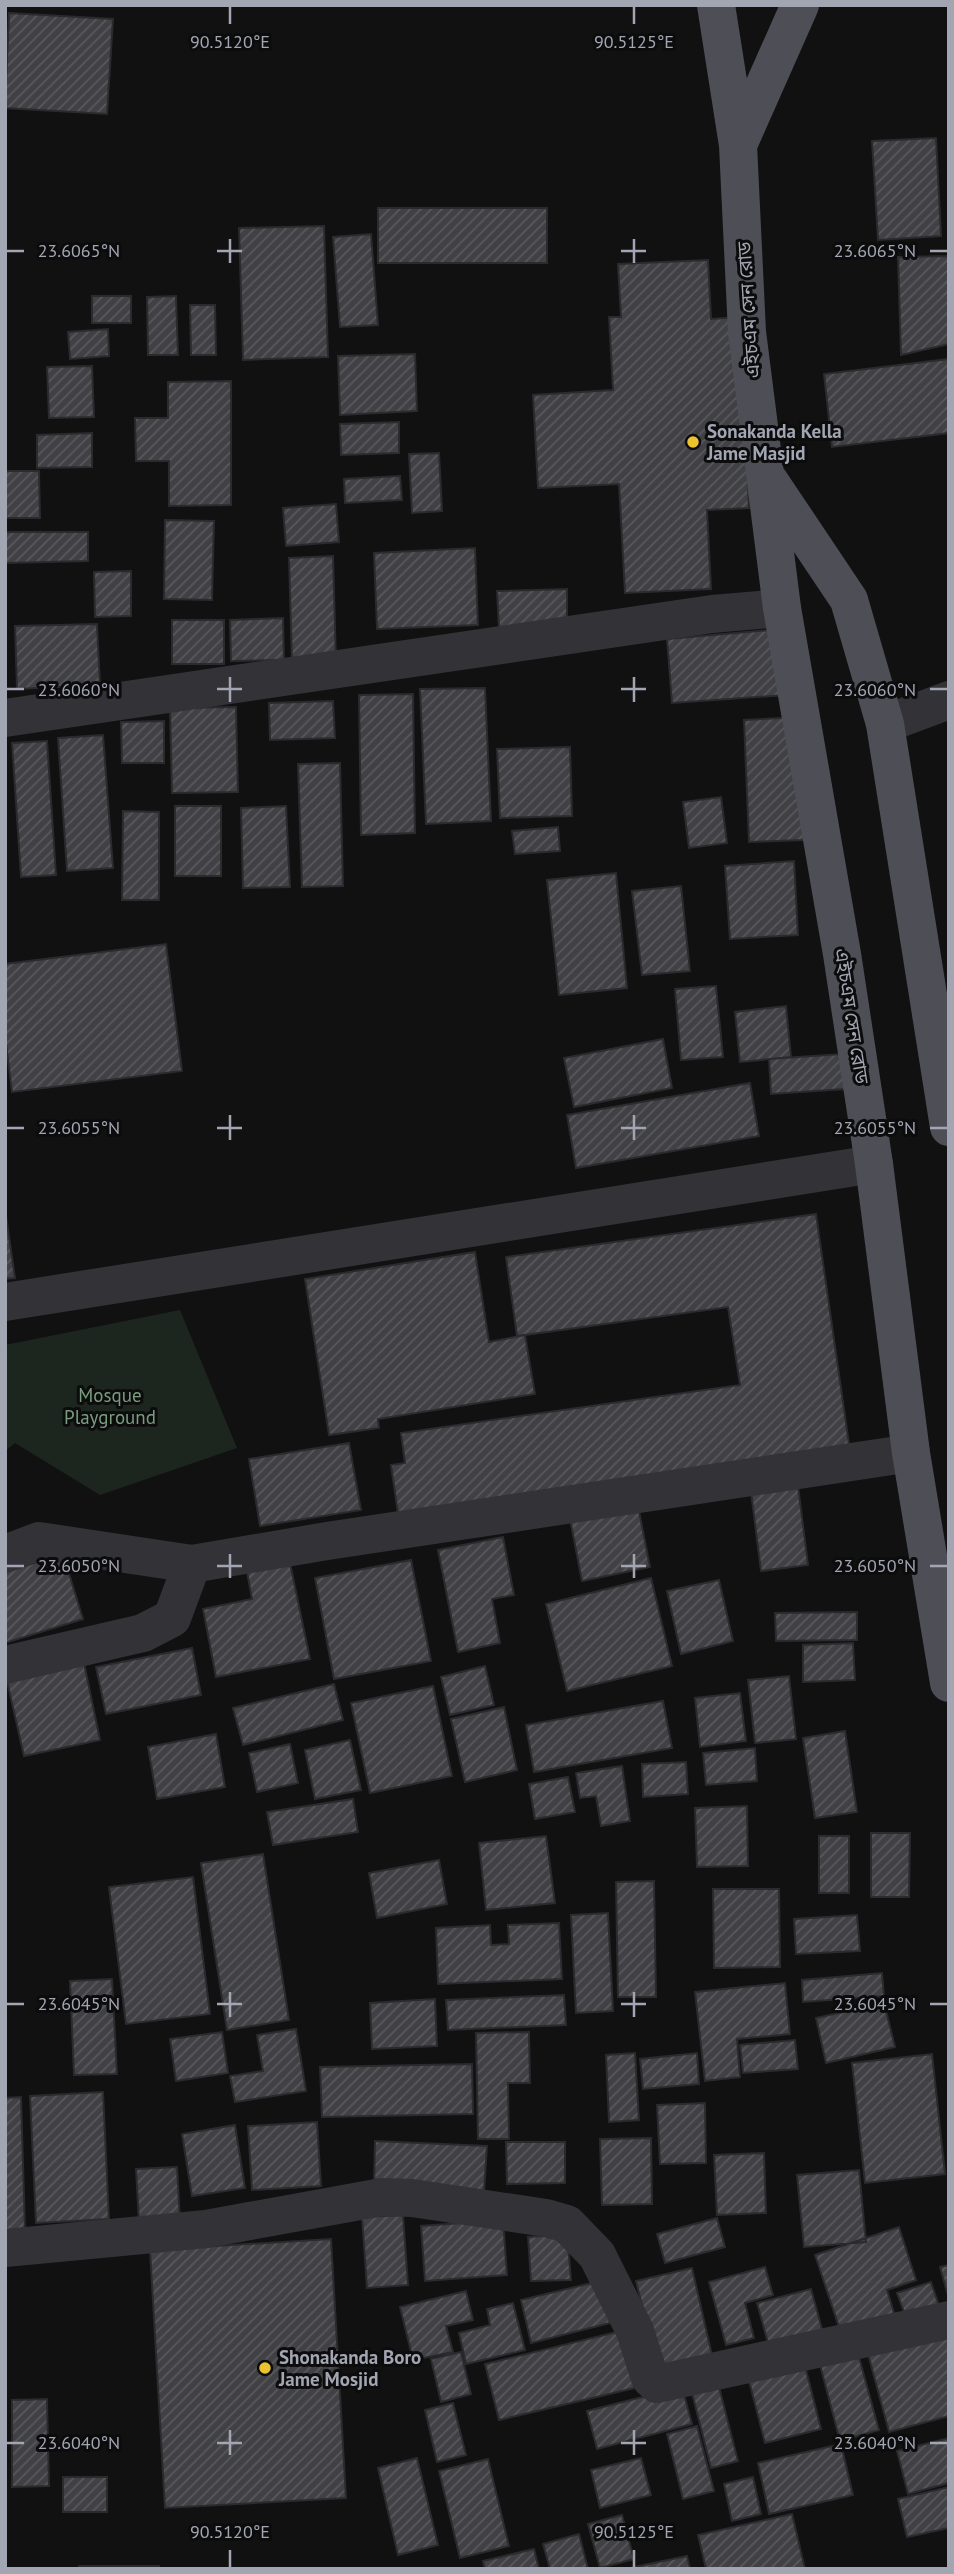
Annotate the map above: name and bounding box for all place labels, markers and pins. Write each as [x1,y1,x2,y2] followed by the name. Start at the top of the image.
[706,419,842,465] place label: Sonakanda Kella Jame Masjid
[685,434,701,450] marker: Sonakanda Kella Jame Masjid
[278,2345,421,2391] place label: Shonakanda Boro Jame Mosjid
[257,2360,273,2376] marker: Shonakanda Boro Jame Mosjid

